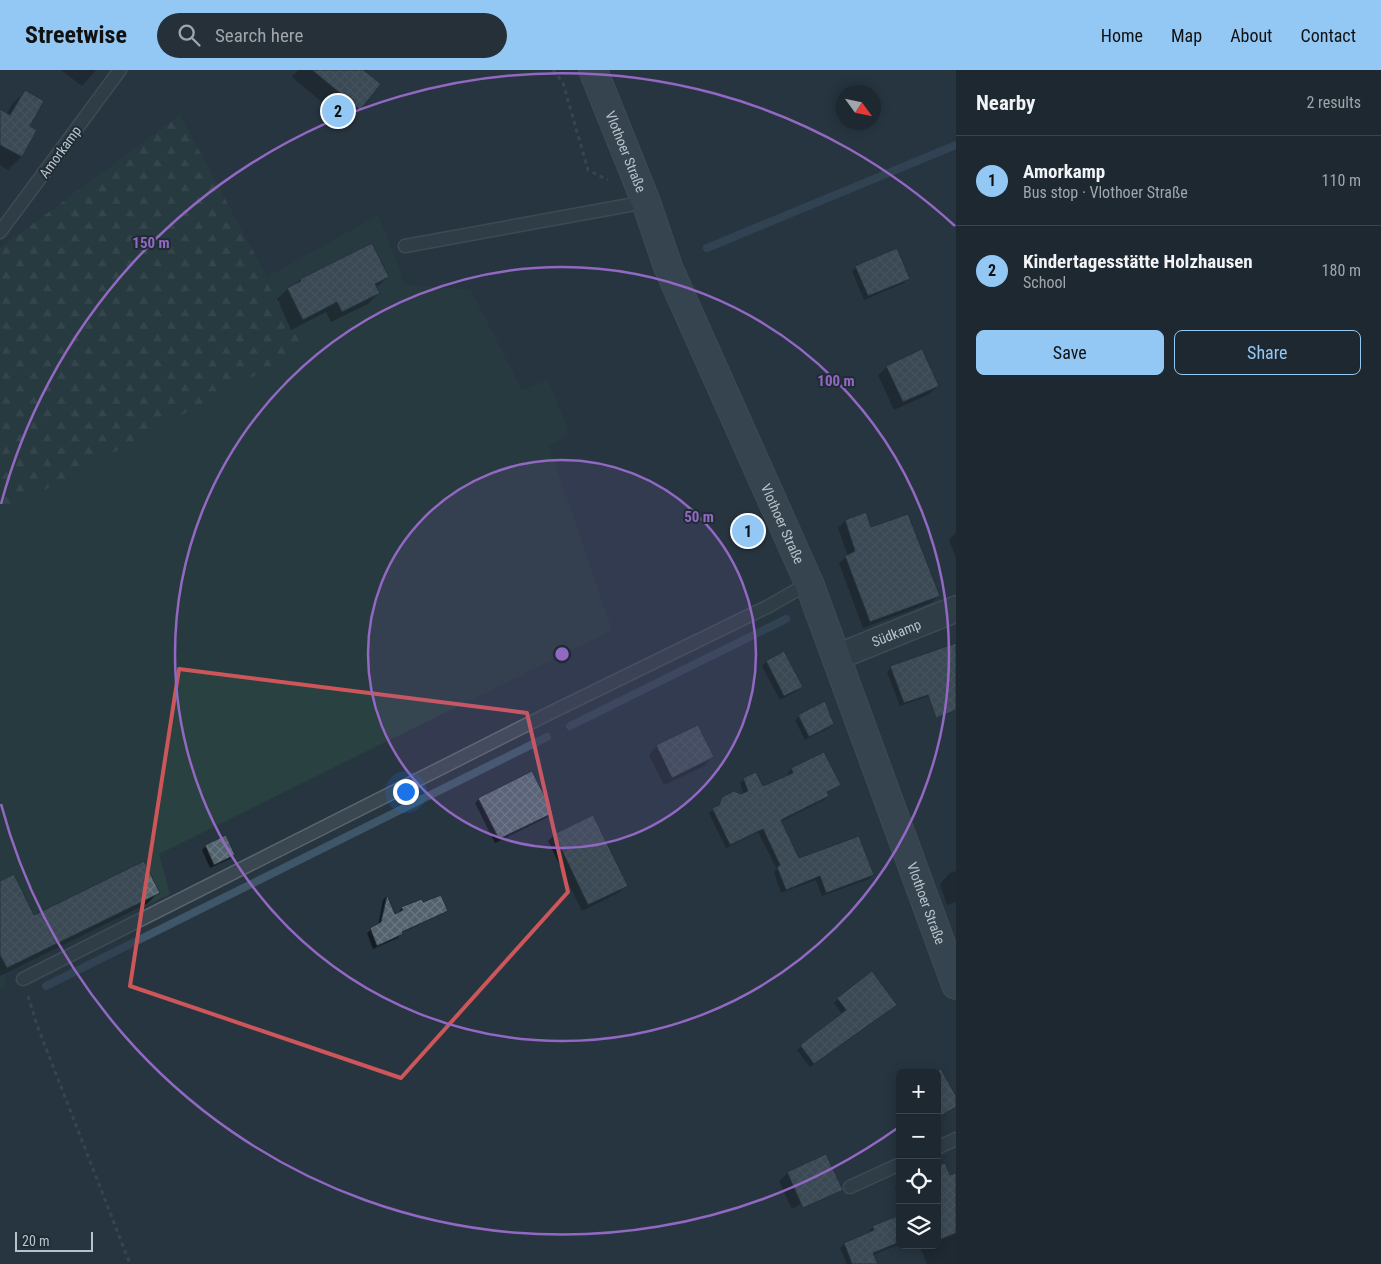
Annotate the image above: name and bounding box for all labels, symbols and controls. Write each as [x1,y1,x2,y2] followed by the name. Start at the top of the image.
[157,13,507,58] search box
[25,21,127,49] text: Streetwise
[175,21,203,49] icon: search
[215,24,303,47] text: Search here
[1101,25,1143,46] text: Home
[1171,25,1202,46] text: Map
[1230,25,1272,46] text: About
[1300,25,1356,46] text: Contact
[836,85,881,130] north arrow
[976,91,1035,115] text: Nearby
[322,92,354,130] pin: 2
[1306,93,1361,112] text: 2 results
[602,109,649,195] street label: Vlothoer Straße
[36,123,84,181] street label: Amorkamp
[1023,160,1105,183] text: Amorkamp
[988,171,996,190] text: 1
[1322,171,1361,190] text: 110 m
[1023,183,1188,202] text: Bus stop · Vlothoer Straße
[132,234,170,252] text: 150 m
[1023,250,1253,273] text: Kindertagesstätte Holzhausen
[988,261,996,280] text: 2
[1322,261,1361,280] text: 180 m
[1023,273,1066,292] text: School
[976,330,1164,375] button: Save
[1174,330,1361,375] button: Share
[817,372,855,390] text: 100 m
[758,481,808,567] street label: Vlothoer Straße
[684,508,714,526] text: 50 m
[732,512,764,550] pin: 1
[869,616,923,650] street label: Südkamp
[553,645,571,663] centre of rings
[393,779,419,805] your location
[904,860,949,947] street label: Vlothoer Straße
[896,1069,941,1249] map controls
[896,1069,941,1114] button: +
[896,1114,941,1159] button: −
[896,1159,941,1204] button: locate
[896,1204,941,1249] button: layers
[15,1229,92,1252] scale bar
[22,1233,50,1249] text: 20 m

